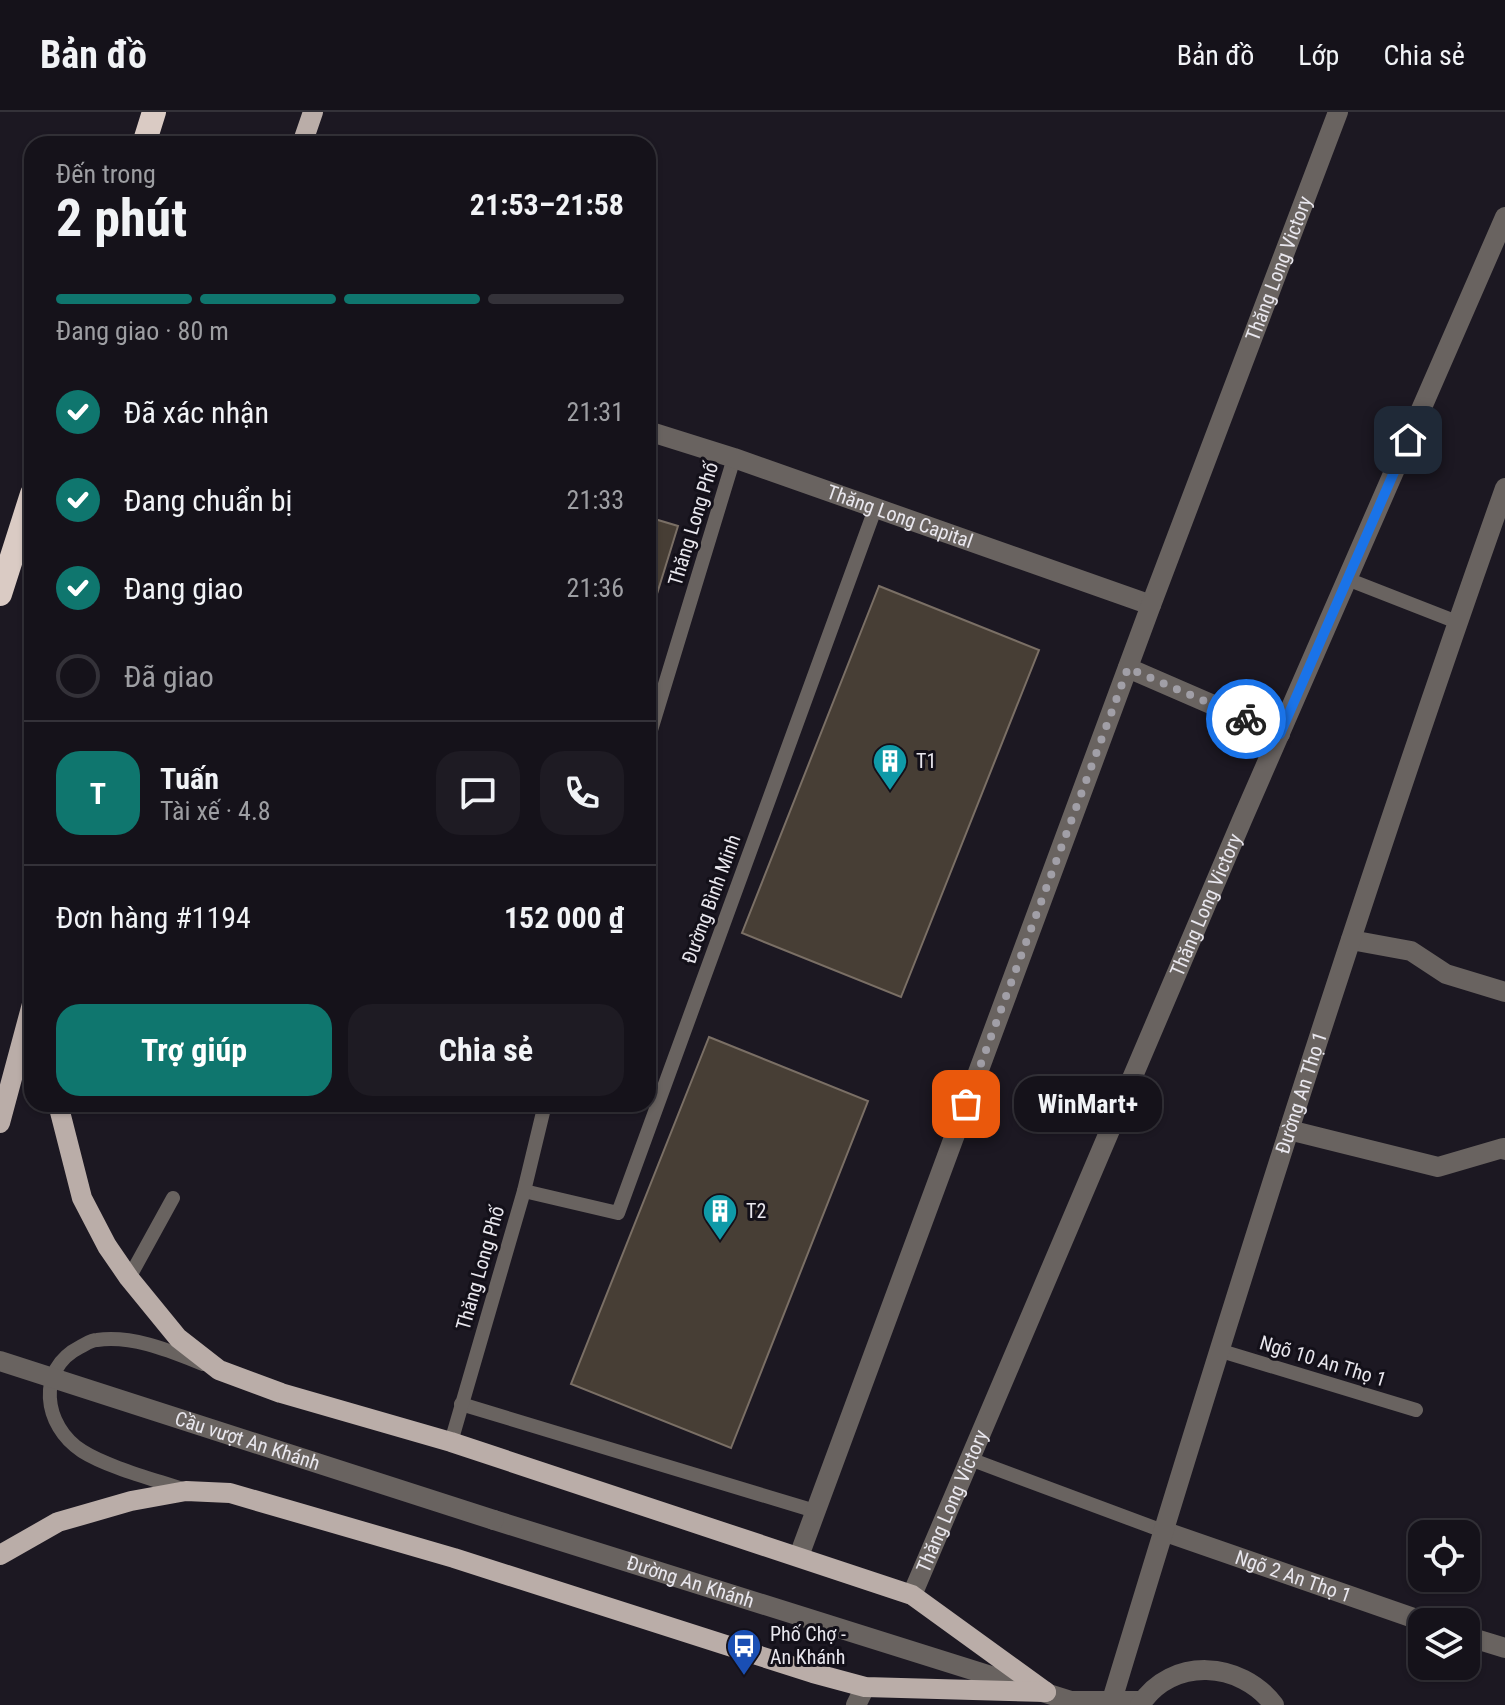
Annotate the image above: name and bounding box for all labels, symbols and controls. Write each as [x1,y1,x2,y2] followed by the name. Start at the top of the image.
[40,33,147,77] text: Bản đồ
[1177,39,1254,72] text: Bản đồ
[1298,39,1339,72] text: Lớp
[1383,39,1465,72] text: Chia sẻ
[56,159,156,189] text: Đến trong
[470,187,624,222] text: 21:53–21:58
[56,188,187,249] text: 2 phút
[1240,193,1317,344] street label: Thăng Long Victory
[56,316,229,346] text: Đang giao · 80 m
[56,390,100,434] icon: check
[124,395,269,430] text: Đã xác nhận
[567,397,624,427] text: 21:31
[1374,406,1442,474] pin
[1386,418,1430,462] icon: home
[663,458,724,589] street label: Thăng Long Phố
[56,478,100,522] icon: check
[824,480,976,553] street label: Thăng Long Capital
[124,483,292,518] text: Đang chuẩn bị
[567,485,624,515] text: 21:33
[56,566,100,610] icon: check
[124,571,243,606] text: Đang giao
[567,573,624,603] text: 21:36
[124,659,214,694] text: Đã giao
[1206,679,1286,759] courier
[1224,697,1268,741] icon: bike
[871,742,909,792] building icon: T1
[916,749,936,773] place label: T1
[436,751,520,835] button: chat
[540,751,624,835] button: phone
[160,761,219,796] text: Tuấn
[90,776,106,811] text: T
[160,796,271,826] text: Tài xế · 4.8
[1165,830,1247,980] street label: Thăng Long Victory
[677,831,745,967] street label: Đường Bình Minh
[56,900,251,935] text: Đơn hàng #1194
[504,900,624,935] text: 152 000 ₫
[56,1004,332,1096] button: Trợ giúp
[348,1004,624,1096] button: Chia sẻ
[1270,1029,1332,1157] street label: Đường An Thọ 1
[932,1070,1000,1138] pin
[1014,1076,1162,1132] callout: WinMart+
[944,1082,988,1126] icon: bag
[1038,1089,1138,1119] text: WinMart+
[701,1192,739,1242] building icon: T2
[746,1199,766,1223] place label: T2
[451,1202,509,1333] street label: Thăng Long Phố
[1257,1330,1389,1392] street label: Ngõ 10 An Thọ 1
[172,1406,323,1475] street label: Cầu vượt An Khánh
[911,1426,993,1576] street label: Thăng Long Victory
[1408,1520,1480,1680] map controls
[1408,1520,1480,1592] button: locate
[1232,1545,1355,1608] street label: Ngõ 2 An Thọ 1
[624,1550,757,1613] street label: Đường An Khánh
[1408,1608,1480,1680] button: layers
[770,1622,846,1669] place label: Phố Chợ - An Khánh
[725,1627,763,1677] bus stop icon: Phố Chợ - An Khánh

